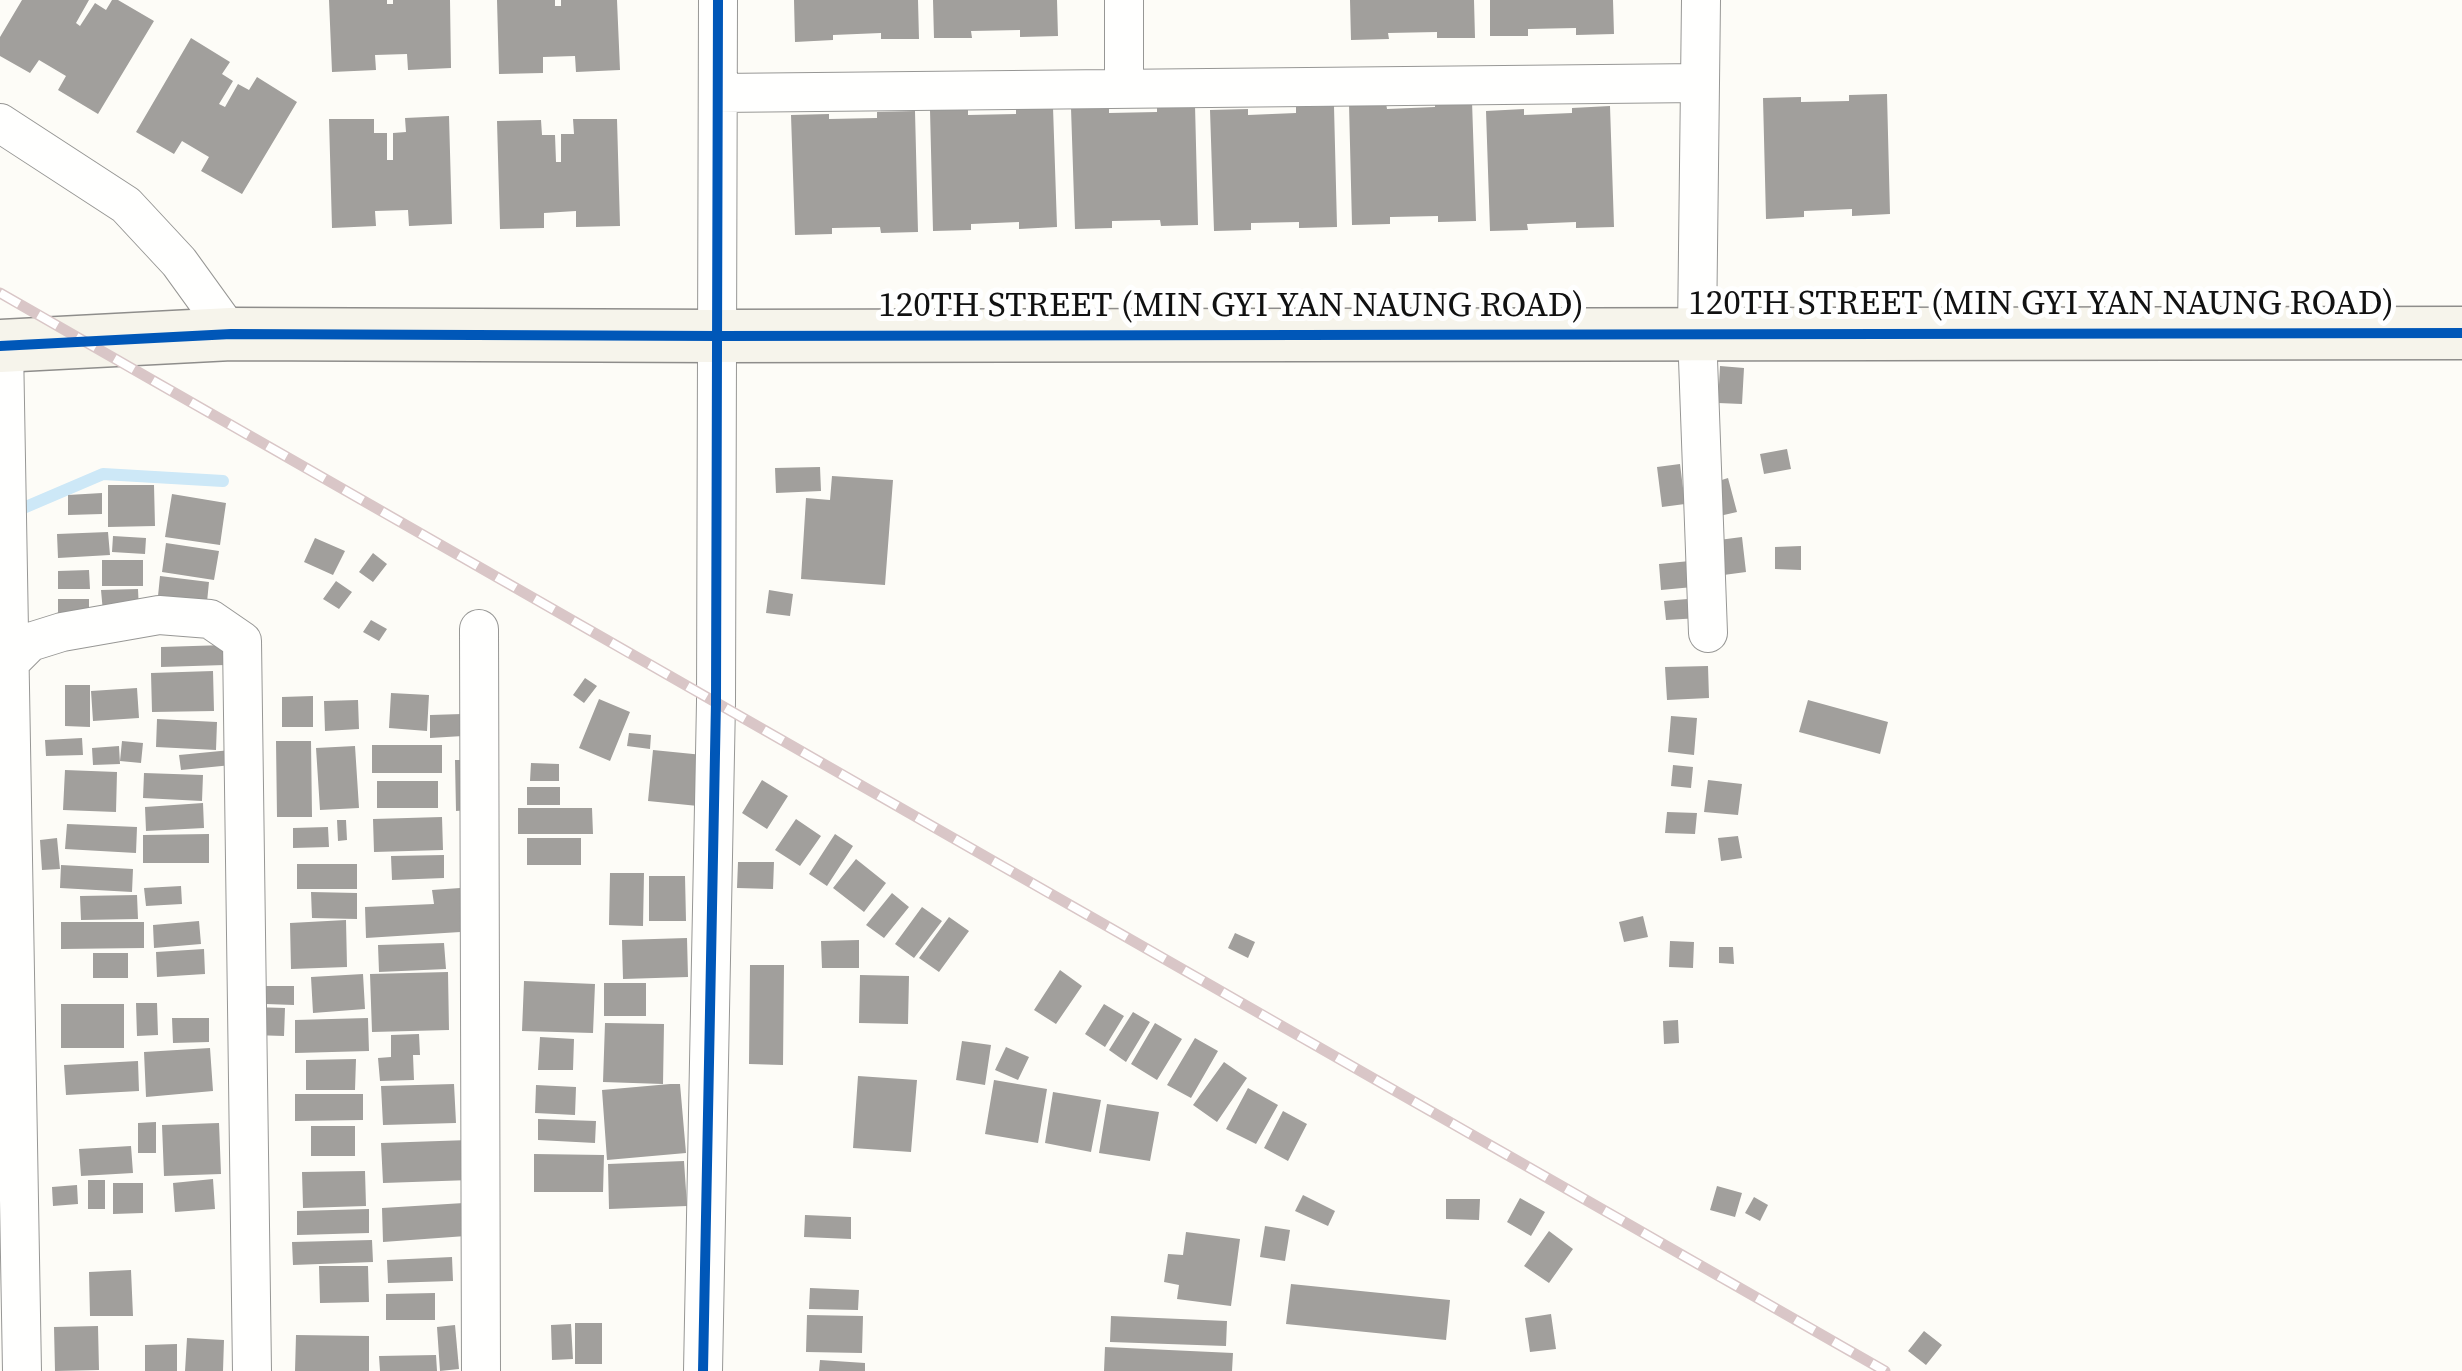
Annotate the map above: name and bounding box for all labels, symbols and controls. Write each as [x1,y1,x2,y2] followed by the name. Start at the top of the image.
[1688,284,2394,326] street label: 120TH STREET (MIN GYI YAN NAUNG ROAD)
[878,286,1584,328] street label: 120TH STREET (MIN GYI YAN NAUNG ROAD)

